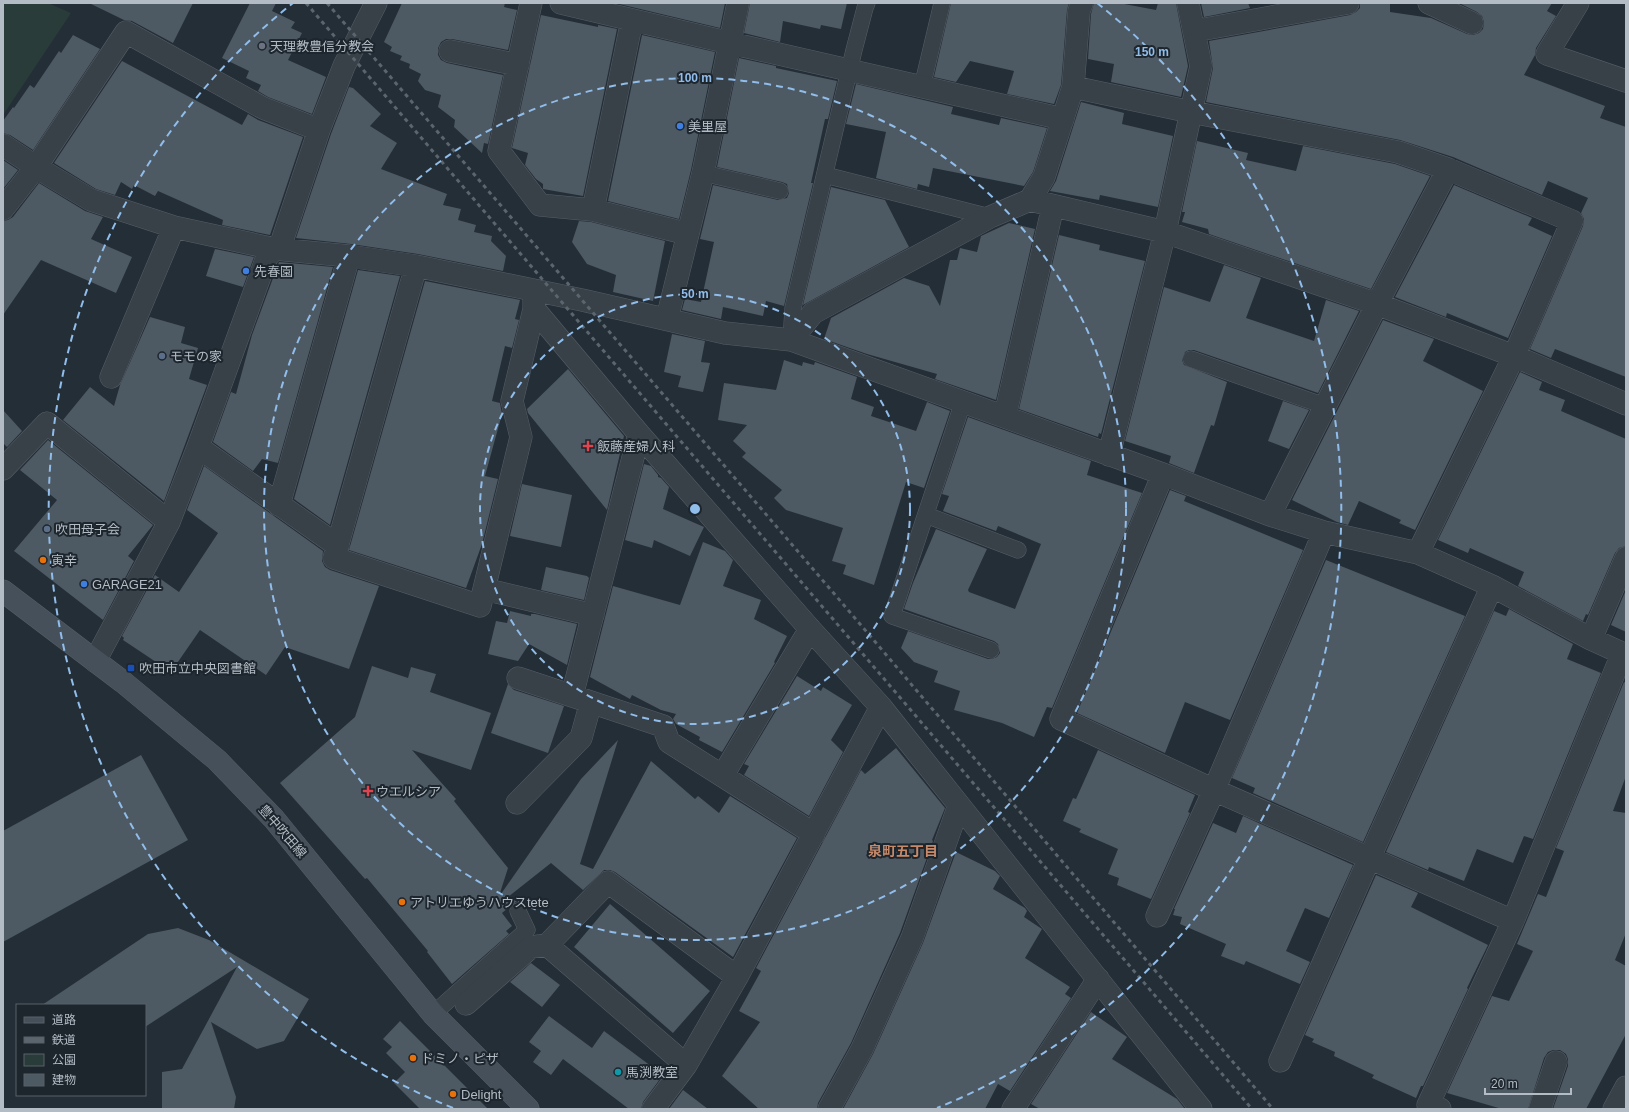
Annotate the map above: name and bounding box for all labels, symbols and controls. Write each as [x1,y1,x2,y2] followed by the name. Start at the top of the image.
[270,39,374,54] place label: 天理教豊信分教会
[257,41,267,51] marker: 天理教豊信分教会
[1135,45,1169,59] text: 150 m
[678,71,712,85] text: 100 m
[688,119,727,134] place label: 美里屋
[675,121,685,131] marker: 美里屋
[254,264,293,279] place label: 先春園
[241,266,251,276] marker: 先春園
[681,287,709,301] text: 50 m
[170,349,222,364] place label: モモの家
[157,351,167,361] marker: モモの家
[597,439,675,454] place label: 飯藤産婦人科
[582,440,594,452] marker: 飯藤産婦人科
[688,502,702,516] centre of rings
[55,522,120,537] place label: 吹田母子会
[42,524,52,534] marker: 吹田母子会
[51,553,77,568] place label: 寅辛
[38,555,48,565] marker: 寅辛
[92,577,162,592] place label: GARAGE21
[79,579,89,589] marker: GARAGE21
[139,661,256,676] place label: 吹田市立中央図書館
[126,663,136,673] marker: 吹田市立中央図書館
[376,784,441,799] place label: ウエルシア
[363,786,373,796] marker: ウエルシア
[256,802,310,861] street label: 豊中吹田線
[868,843,938,859] district label: 泉町五丁目
[410,895,549,910] place label: アトリエゆうハウスtete
[397,897,407,907] marker: アトリエゆうハウスtete
[16,1004,146,1096] legend
[52,1013,76,1027] text: 道路
[52,1033,76,1047] text: 鉄道
[421,1051,499,1066] place label: ドミノ・ピザ
[52,1053,76,1067] text: 公園
[408,1053,418,1063] marker: ドミノ・ピザ
[626,1065,678,1080] place label: 馬渕教室
[613,1067,623,1077] marker: 馬渕教室
[1485,1070,1571,1096] scale bar
[52,1073,76,1087] text: 建物
[1491,1077,1518,1091] text: 20 m
[461,1087,502,1102] place label: Delight
[448,1089,458,1099] marker: Delight

